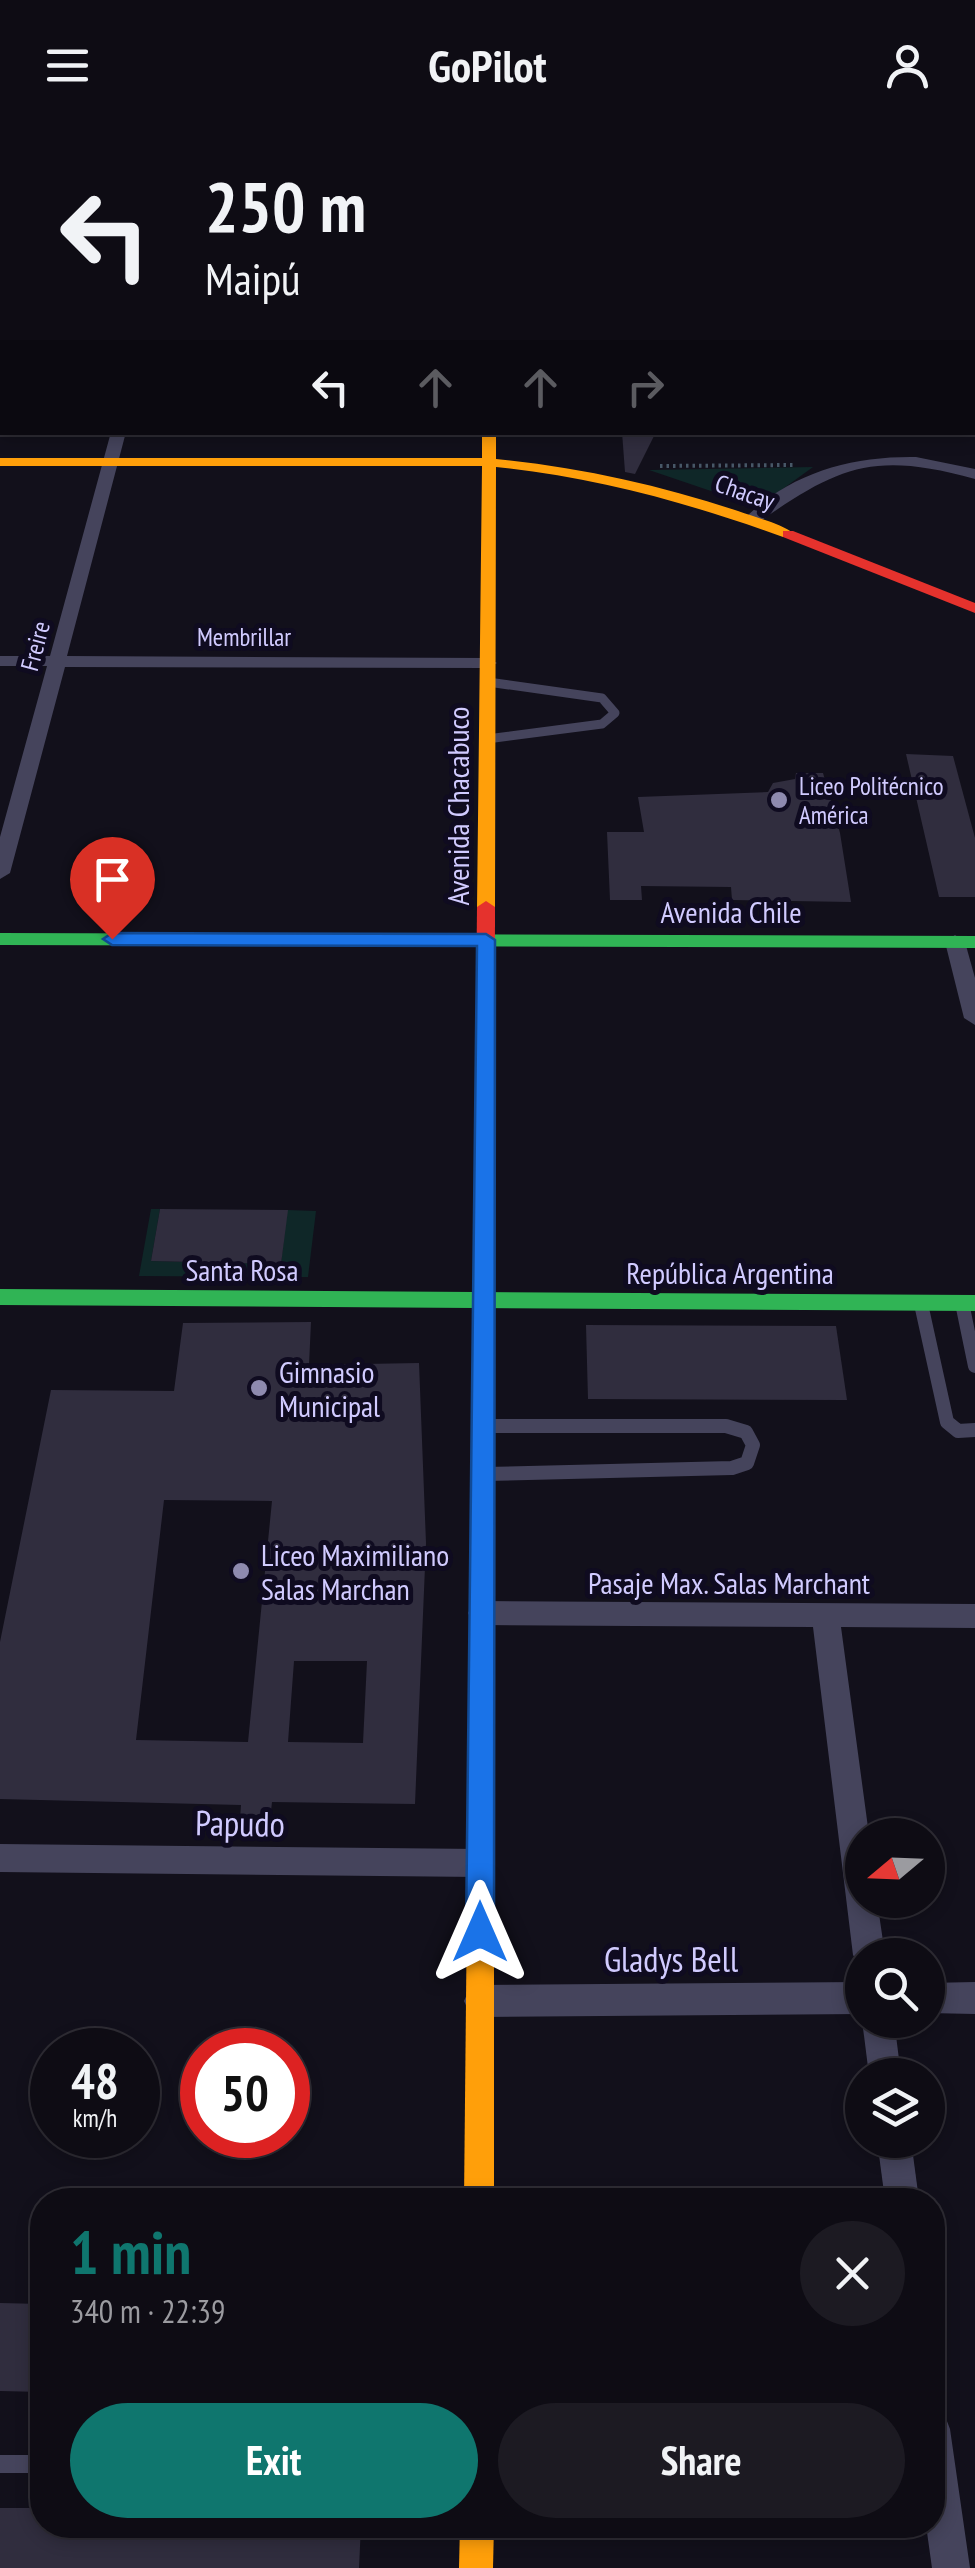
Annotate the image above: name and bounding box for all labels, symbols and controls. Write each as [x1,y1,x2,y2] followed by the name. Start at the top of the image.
[428,36,547,94] text: GoPilot
[40,38,95,93] icon: menu
[880,38,935,93] icon: person
[205,161,366,251] text: 250 m
[40,170,170,300] icon: left
[205,249,301,307] text: Maipú
[303,360,358,415] icon: left
[408,360,463,415] icon: ahead
[513,360,568,415] icon: ahead
[618,360,673,415] icon: right
[711,467,779,517] street label: Chacay
[13,618,57,674] street label: Freire
[197,621,291,653] street label: Membrillar
[438,706,477,906] street label: Avenida Chacabuco
[799,770,943,831] place label: Liceo Politécnico América
[768,789,790,811] marker: Liceo Politécnico América
[70,837,155,940] pin
[85,852,140,907] icon: arrive
[660,892,802,931] street label: Avenida Chile
[186,1250,298,1289] street label: Santa Rosa
[626,1253,834,1292] street label: República Argentina
[279,1352,380,1425] place label: Gimnasio Municipal
[248,1377,270,1399] marker: Gimnasio Municipal
[261,1535,449,1608] place label: Liceo Maximiliano Salas Marchan
[230,1560,252,1582] marker: Liceo Maximiliano Salas Marchan
[588,1563,871,1602] street label: Pasaje Max. Salas Marchant
[195,1799,285,1847] street label: Papudo
[845,1818,945,1918] north arrow
[845,1818,945,2158] map controls
[428,1880,532,1984] position arrow
[604,1936,738,1982] street label: Gladys Bell
[845,1938,945,2038] button: search
[180,2028,310,2158] speed limit sign: 50
[71,2048,119,2113] text: 48
[845,2058,945,2158] button: layers
[73,2102,117,2134] text: km/h
[70,2213,191,2291] text: 1 min
[800,2221,905,2326] button: close
[70,2290,225,2332] text: 340 m · 22:39
[70,2403,478,2518] button: Exit
[498,2403,905,2518] button: Share

